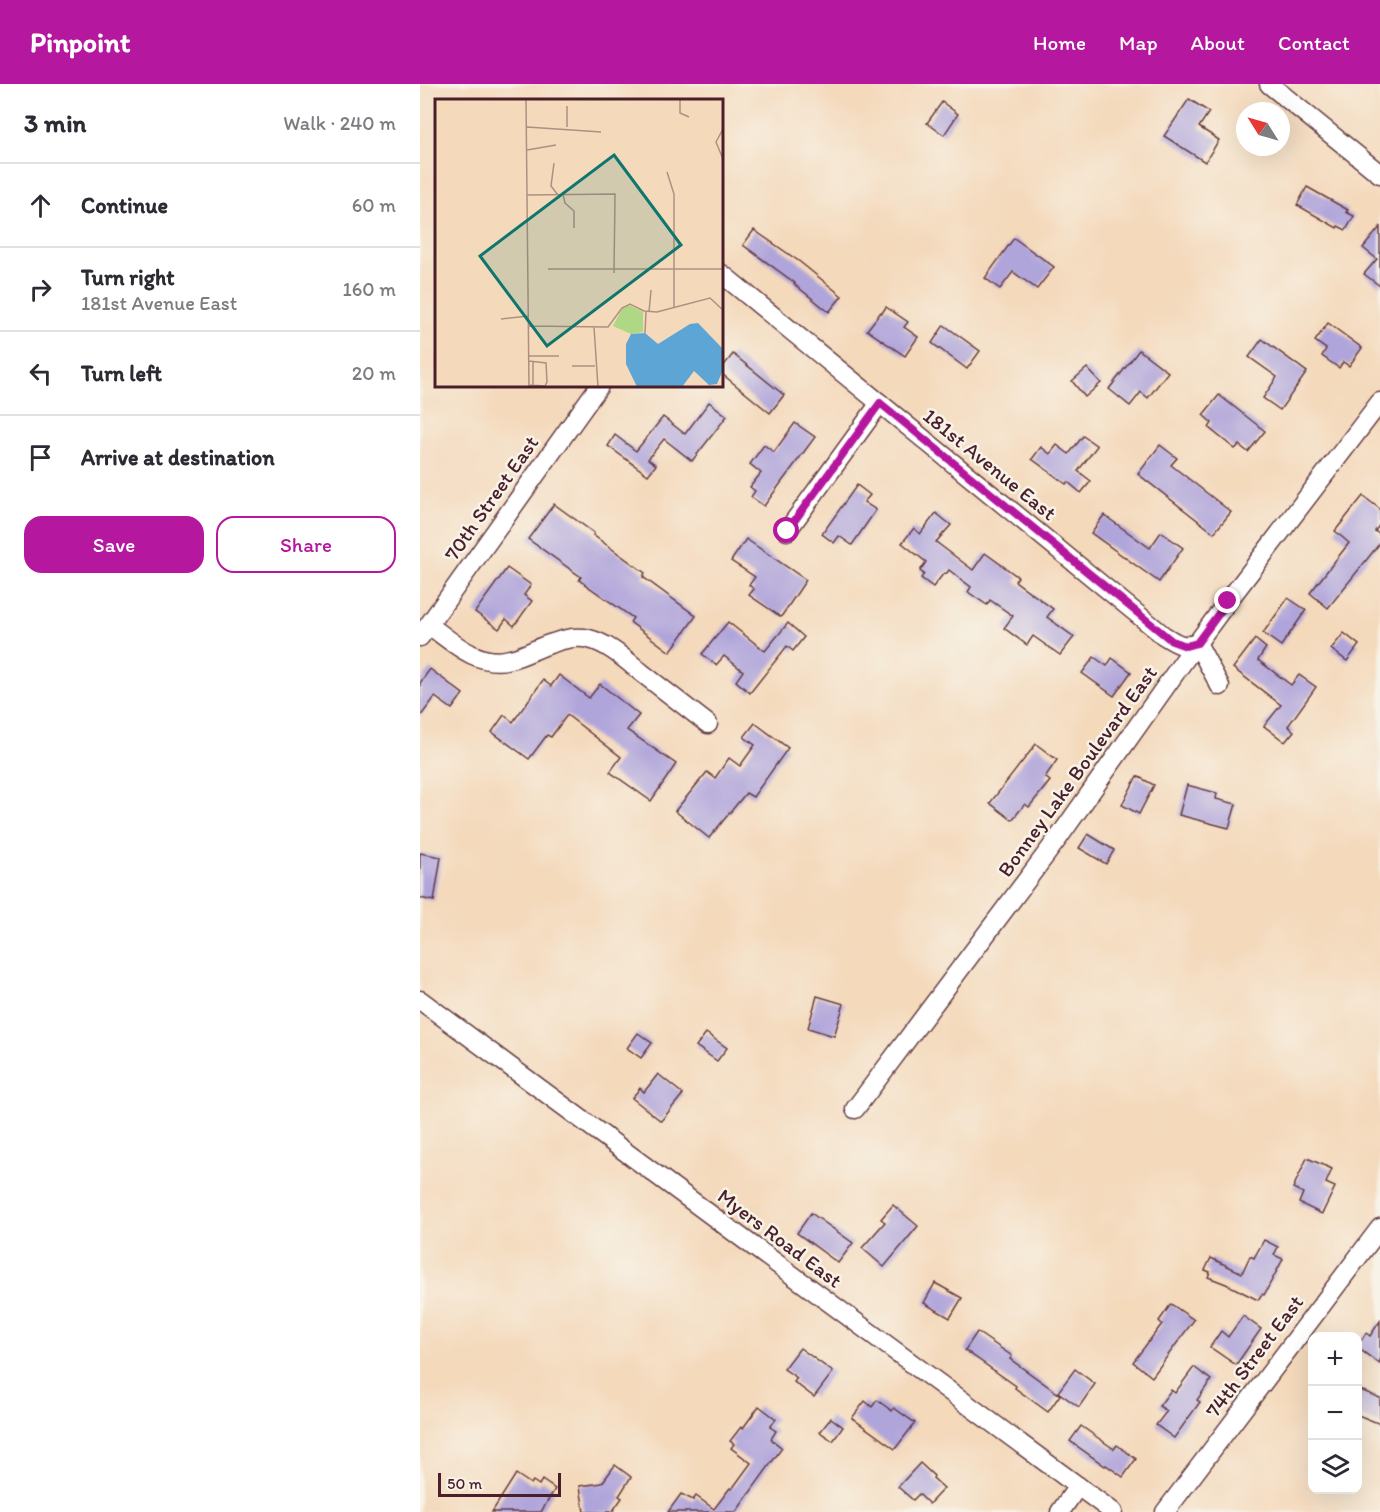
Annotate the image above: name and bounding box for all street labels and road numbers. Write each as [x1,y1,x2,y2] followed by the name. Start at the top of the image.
[918,403,1062,525] street label: 181st Avenue East
[439,430,543,565] street label: 70th Street East
[992,661,1162,881] street label: Bonney Lake Boulevard East
[713,1183,847,1293] street label: Myers Road East
[1200,1290,1308,1422] street label: 74th Street East

